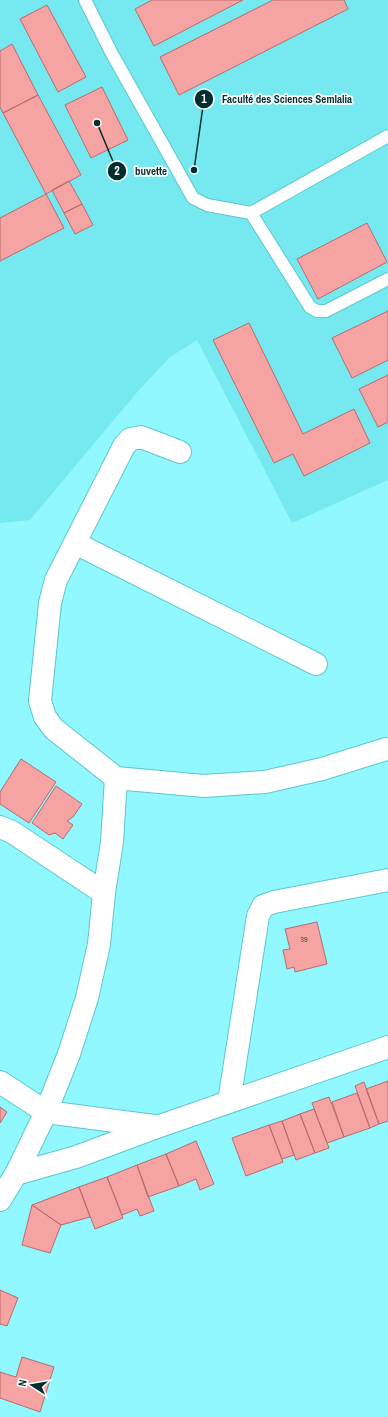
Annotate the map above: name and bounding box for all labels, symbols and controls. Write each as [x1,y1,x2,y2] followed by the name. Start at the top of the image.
[194,88,360,111] callout: Faculté des Sciences Semlalia
[201,91,207,107] text: 1
[222,92,352,106] text: Faculté des Sciences Semlalia
[107,159,175,182] callout: buvette
[114,163,120,179] text: 2
[135,164,167,178] text: buvette
[300,934,308,944] house number: 39
[12,1365,52,1405] north arrow
[15,1378,30,1388] text: N

